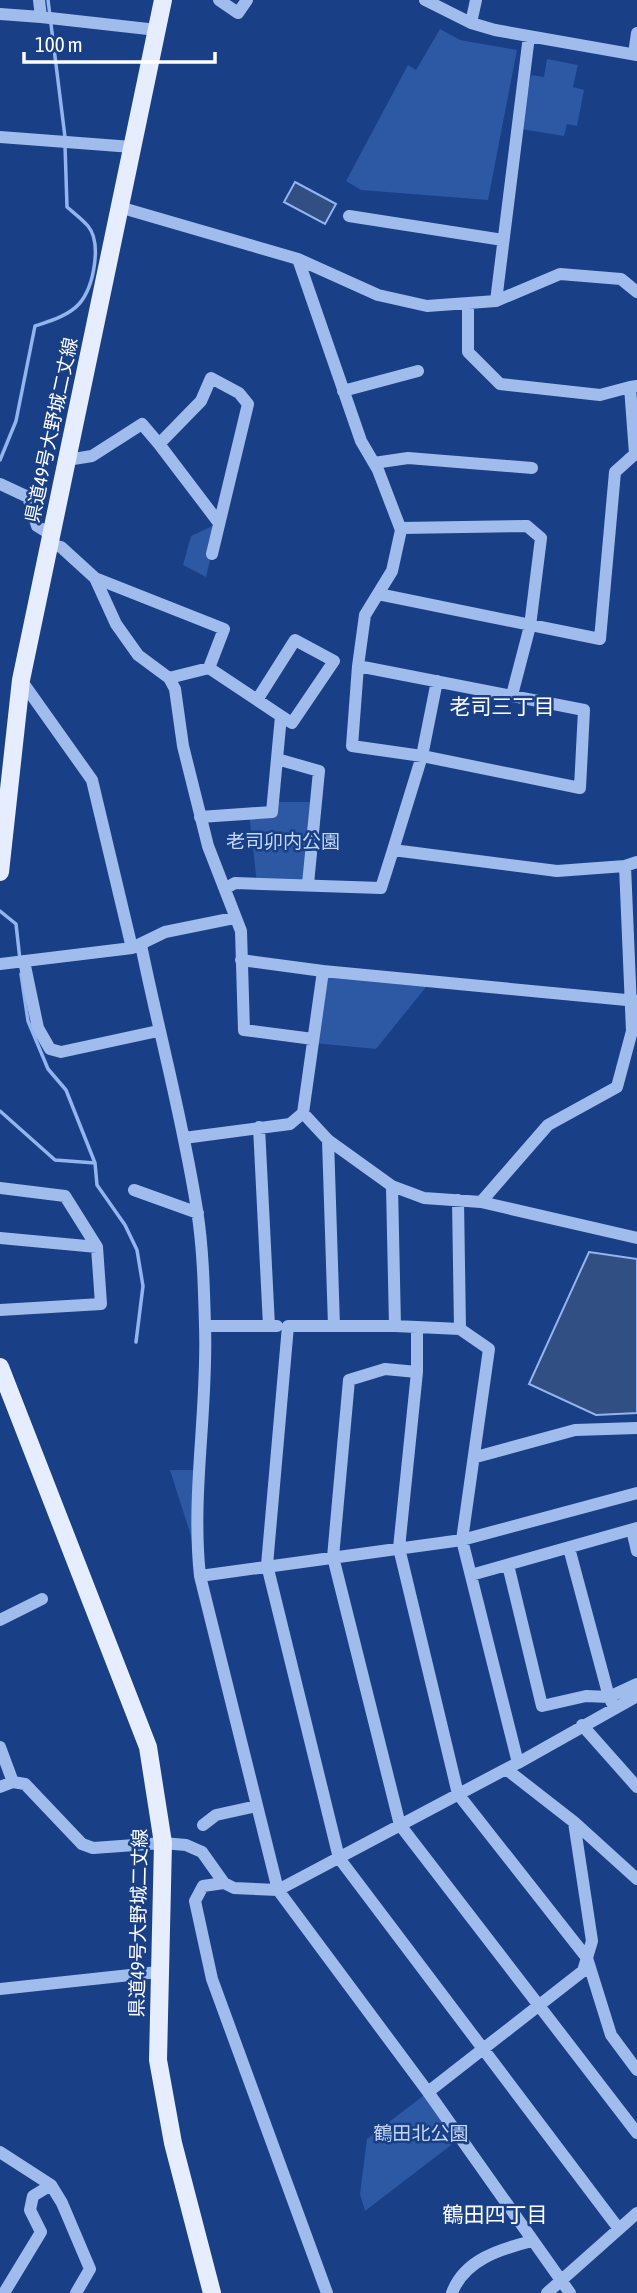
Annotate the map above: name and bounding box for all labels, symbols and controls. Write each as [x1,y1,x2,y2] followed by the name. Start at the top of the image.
[24,21,215,65] scale bar
[35,32,83,56] text: 100 m
[21,335,81,525] street label: 県道49号大野城二丈線
[450,694,555,718] district label: 老司三丁目
[226,830,340,852] park label: 老司卯内公園
[125,1828,151,2018] street label: 県道49号大野城二丈線
[373,2122,469,2144] park label: 鶴田北公園
[443,2202,548,2226] district label: 鶴田四丁目

